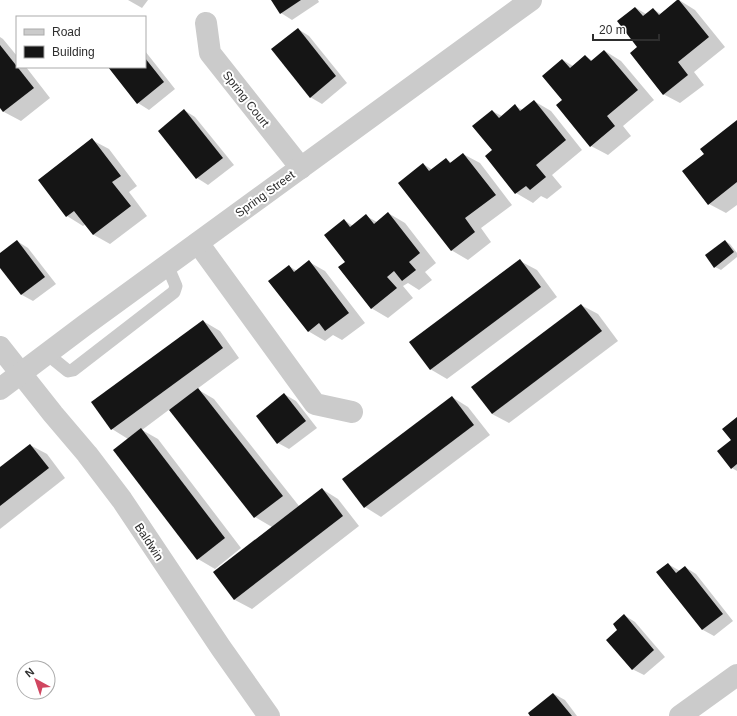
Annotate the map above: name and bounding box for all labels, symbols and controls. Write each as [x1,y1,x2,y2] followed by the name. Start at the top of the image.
[16,16,146,68] legend
[593,16,659,42] scale bar
[599,23,626,37] text: 20 m
[52,25,81,39] text: Road
[52,45,95,59] text: Building
[220,68,273,130] street label: Spring Court
[233,167,298,220] street label: Spring Street
[132,521,166,563] street label: Baldwin
[16,660,56,700] north arrow
[23,665,37,679] text: N

